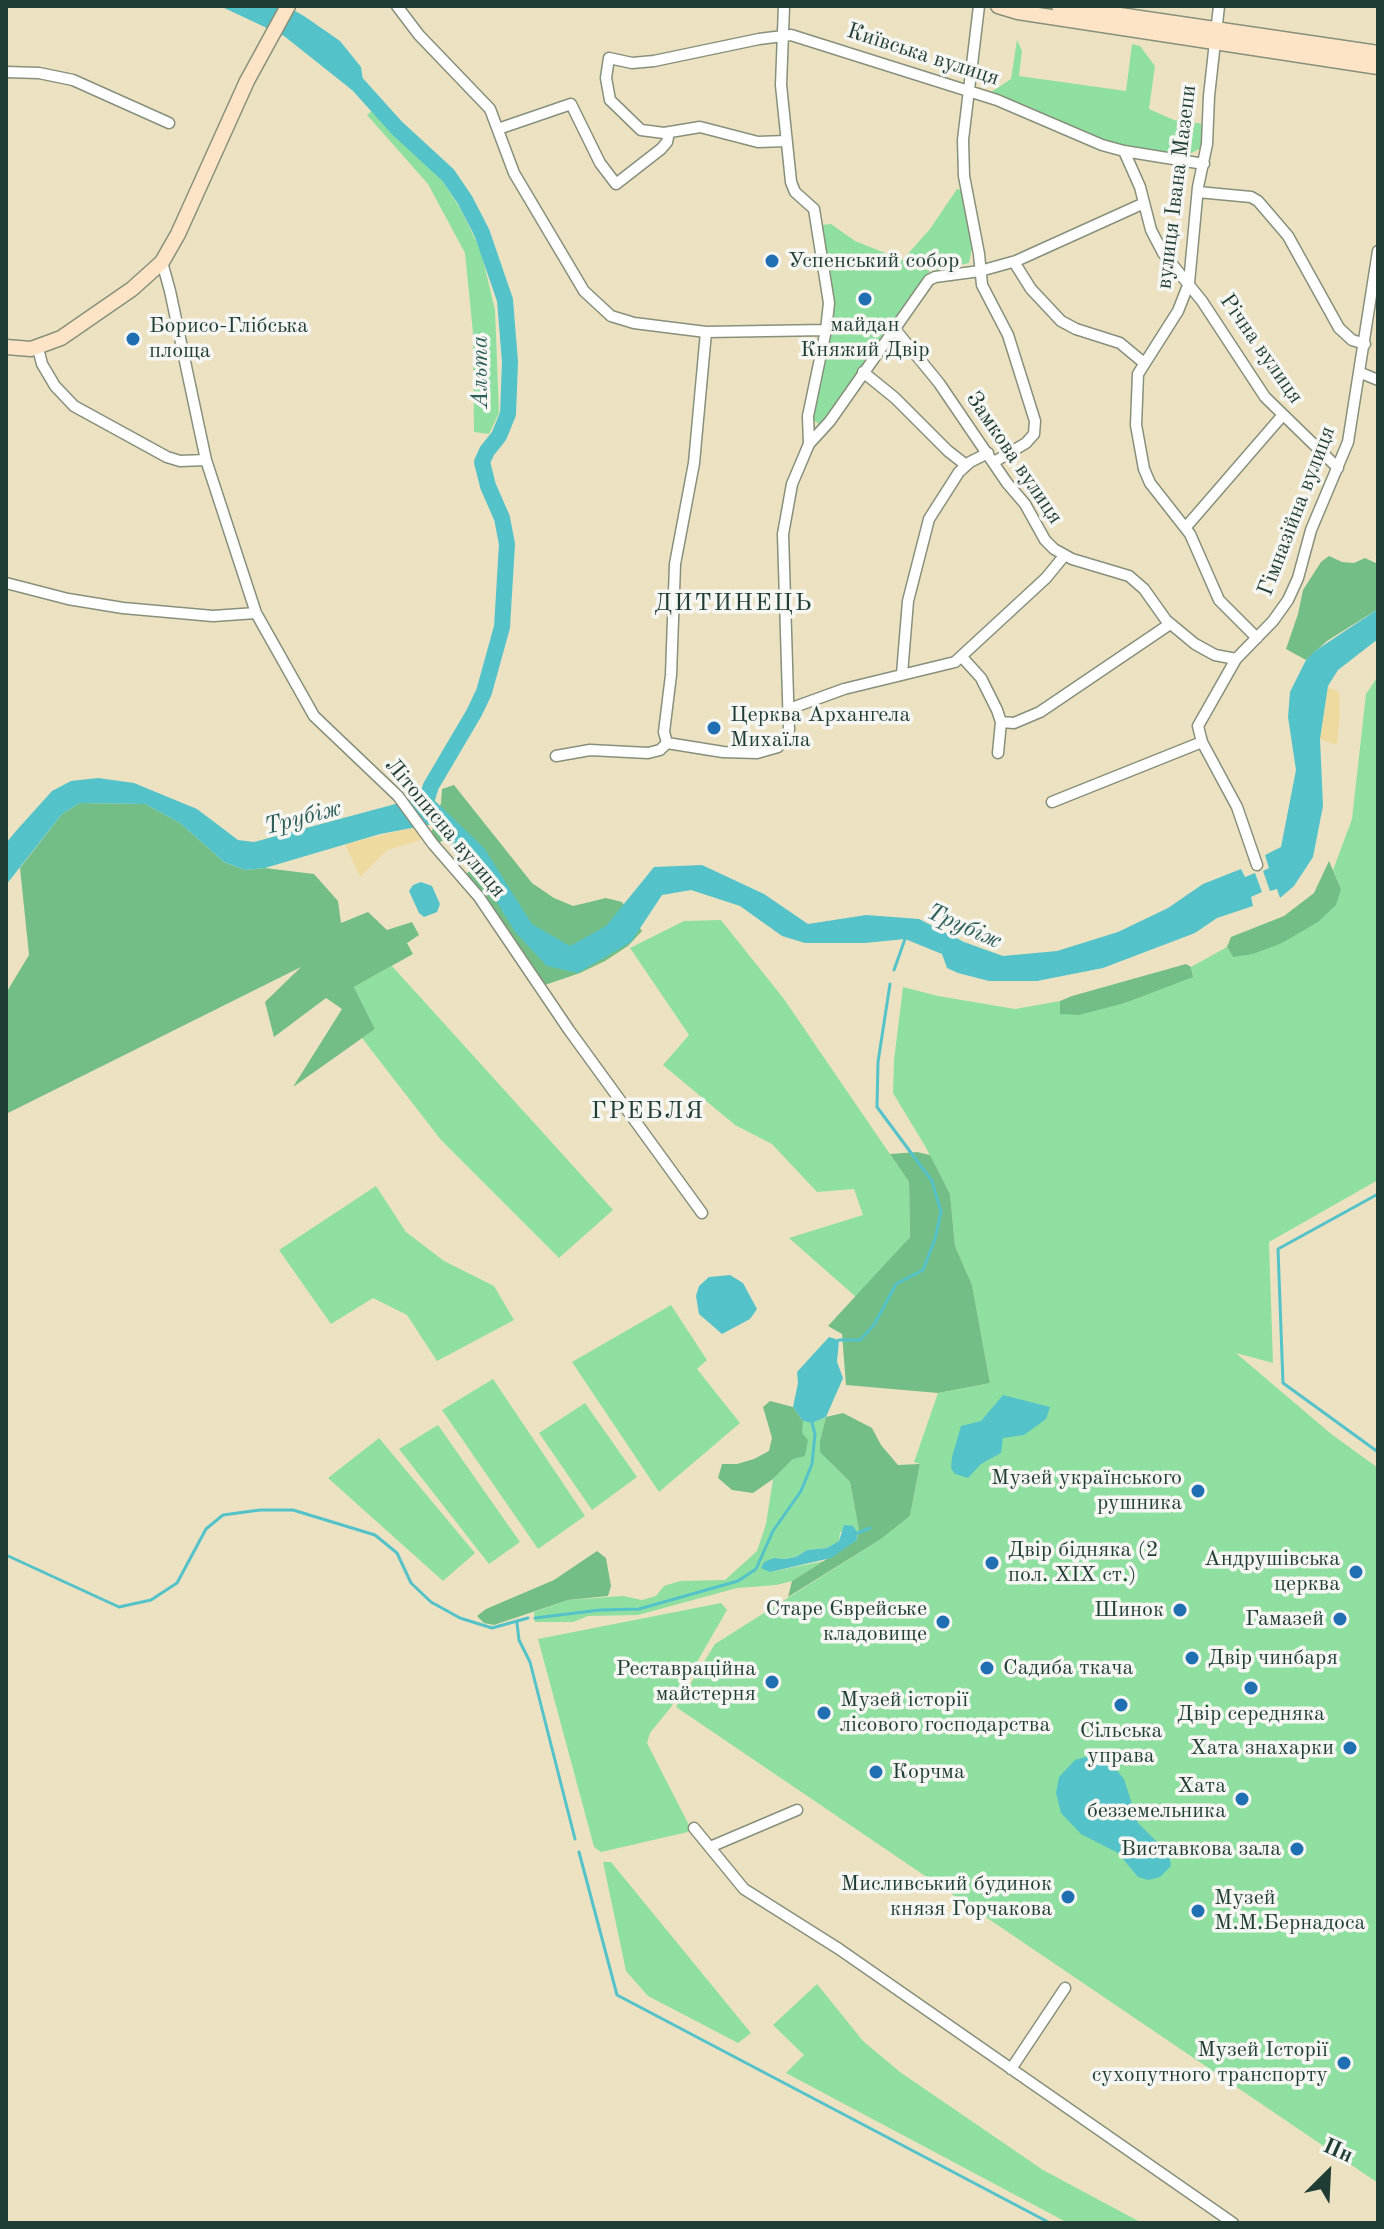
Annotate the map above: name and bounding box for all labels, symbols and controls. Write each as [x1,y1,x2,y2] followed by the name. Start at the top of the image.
[843,18,1003,92] street label: Київська вулиця
[1151,83,1203,291] street label: вулиця Івана Мазепи
[788,248,959,274] place label: Успенський собор
[763,252,781,270] marker: Успенський собор
[1213,289,1309,409] street label: Річна вулиця
[856,290,874,308] marker: майдан Княжий Двір
[800,312,930,364] place label: майдан Княжий Двір
[149,313,308,364] place label: Борисо-Глібська площа
[124,330,142,348] marker: Борисо-Глібська площа
[467,335,495,409] water label: Альта
[960,387,1068,529] street label: Замкова вулиця
[1252,422,1342,600] street label: Гімназійна вулиця
[654,590,814,618] district label: ДИТИНЕЦЬ
[730,702,910,754] place label: Церква Архангела Михаїла
[705,719,723,737] marker: Церква Архангела Михаїла
[379,753,511,903] street label: Літописна вулиця
[261,794,345,842] water label: Трубіж
[922,898,1006,956] water label: Трубіж
[591,1098,705,1126] district label: ГРЕБЛЯ
[991,1465,1182,1516] place label: Музей українського рушника
[1189,1482,1207,1500] marker: Музей українського рушника
[1008,1537,1158,1588] place label: Двір бідняка (2 пол. XIX ст.)
[1204,1546,1340,1598] place label: Андрушівська церква
[983,1554,1001,1572] marker: Двір бідняка (2 пол. XIX ст.)
[1347,1563,1365,1581] marker: Андрушівська церква
[765,1596,927,1648] place label: Старе Єврейське кладовище
[1094,1597,1164,1623] place label: Шинок
[1171,1601,1189,1619] marker: Шинок
[1245,1606,1324,1632] place label: Гамазей
[1331,1610,1349,1628] marker: Гамазей
[934,1613,952,1631] marker: Старе Єврейське кладовище
[1208,1645,1338,1671] place label: Двір чинбаря
[1183,1649,1201,1667] marker: Двір чинбаря
[1003,1655,1133,1681] place label: Садиба ткача
[616,1656,756,1708] place label: Реставраційна майстерня
[978,1659,996,1677] marker: Садиба ткача
[763,1673,781,1691] marker: Реставраційна майстерня
[1242,1679,1260,1697] marker: Двір середняка
[840,1687,1050,1738] place label: Музей історії лісового господарства
[1112,1696,1130,1714] marker: Сільська управа
[1177,1701,1325,1727] place label: Двір середняка
[815,1704,833,1722] marker: Музей історії лісового господарства
[1080,1718,1162,1770] place label: Сільська управа
[1190,1735,1334,1761] place label: Хата знахарки
[1341,1739,1359,1757] marker: Хата знахарки
[892,1759,965,1785] place label: Корчма
[867,1763,885,1781] marker: Корчма
[1087,1773,1226,1824] place label: Хата безземельника
[1233,1790,1251,1808] marker: Хата безземельника
[1121,1836,1281,1862] place label: Виставкова зала
[1288,1840,1306,1858] marker: Виставкова зала
[841,1871,1052,1922] place label: Мисливський будинок князя Горчакова
[1214,1885,1365,1936] place label: Музей М.М.Бернадоса
[1059,1888,1077,1906] marker: Мисливський будинок князя Горчакова
[1189,1902,1207,1920] marker: Музей М.М.Бернадоса
[1092,2037,1328,2088] place label: Музей Історії сухопутного транспорту
[1335,2054,1353,2072] marker: Музей Історії сухопутного транспорту
[1288,2133,1368,2213] north arrow
[1319,2135,1356,2167] text: Пн

